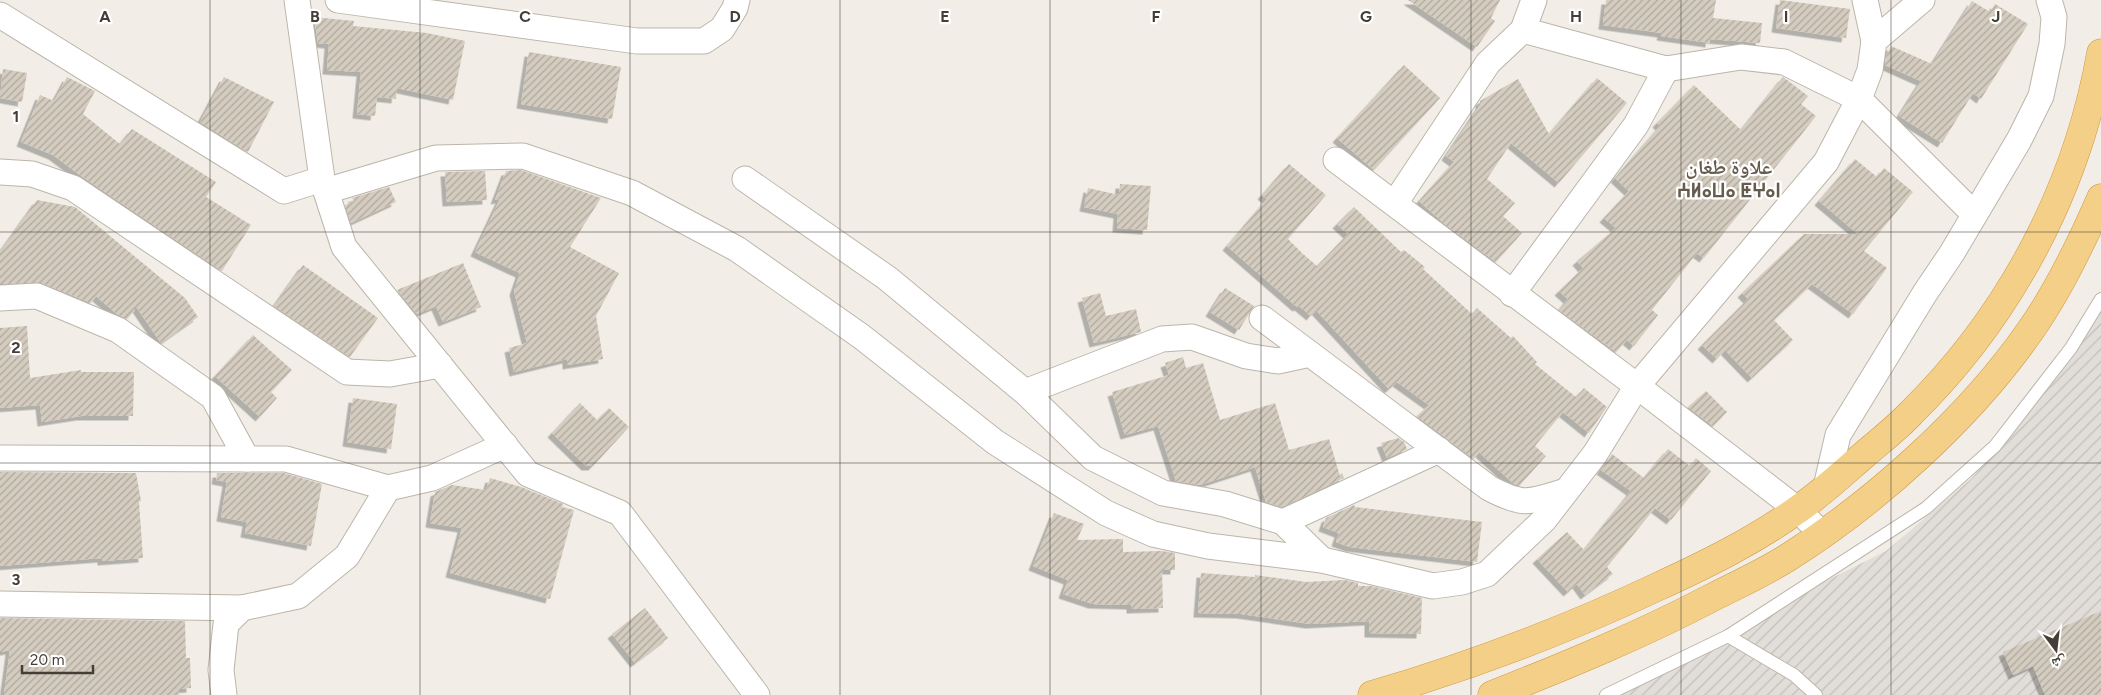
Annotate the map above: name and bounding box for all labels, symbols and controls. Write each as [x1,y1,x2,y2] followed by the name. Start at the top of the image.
[99,7,111,26] text: A
[310,7,320,26] text: B
[519,7,531,26] text: C
[729,7,741,26] text: D
[940,7,950,26] text: E
[1152,7,1161,26] text: F
[1360,7,1372,26] text: G
[1570,7,1582,26] text: H
[1784,7,1788,26] text: I
[1992,7,2000,26] text: J
[13,107,19,126] text: 1
[1677,155,1781,202] district label: علاوة طغان ⵄⵍⴰⵡⴰ ⵟⵖⴰⵏ
[11,338,21,357] text: 2
[12,570,21,589] text: 3
[2031,625,2081,675] north arrow
[22,642,94,674] scale bar
[30,651,64,669] text: 20 m
[2050,652,2069,672] text: ش

